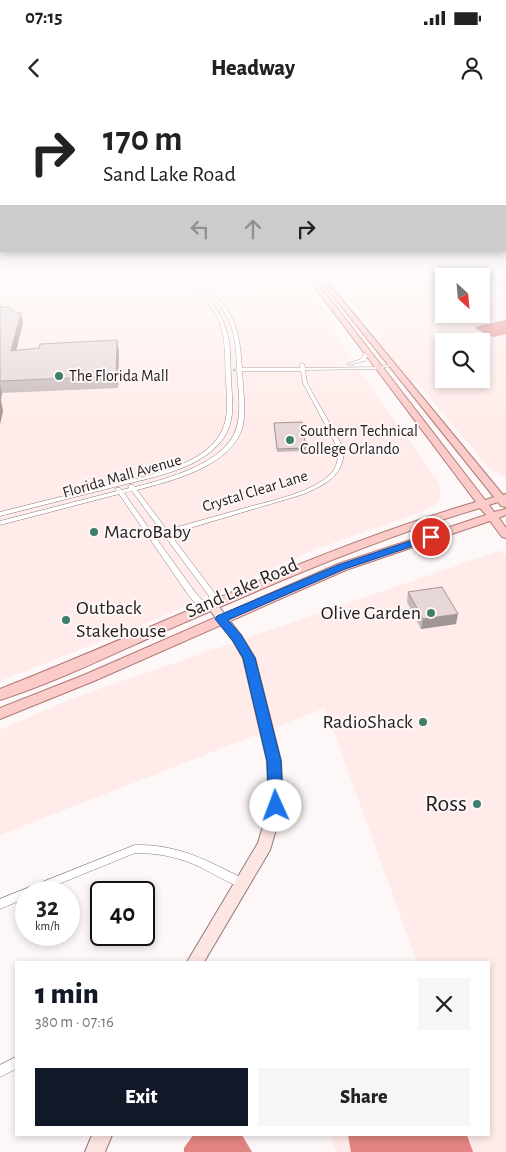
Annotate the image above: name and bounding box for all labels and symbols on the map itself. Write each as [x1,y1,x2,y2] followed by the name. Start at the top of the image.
[435,268,490,322] north arrow
[69,368,169,384] place label: The Florida Mall
[53,370,65,382] marker: The Florida Mall
[300,423,418,457] place label: Southern Technical College Orlando
[284,434,296,446] marker: Southern Technical College Orlando
[61,451,183,501] street label: Florida Mall Avenue
[200,467,310,516] street label: Crystal Clear Lane
[410,516,452,558] pin
[104,522,191,542] place label: MacroBaby
[88,526,100,538] marker: MacroBaby
[183,554,301,622] street label: Sand Lake Road
[76,598,166,641] place label: Outback Stakehouse
[321,603,421,623] place label: Olive Garden
[425,607,437,619] marker: Olive Garden
[60,614,72,626] marker: Outback Stakehouse
[322,712,413,732] place label: RadioShack
[417,716,429,728] marker: RadioShack
[249,779,301,831] position arrow
[425,792,467,816] place label: Ross
[471,798,483,810] marker: Ross
[90,881,155,946] speed limit sign: 40

